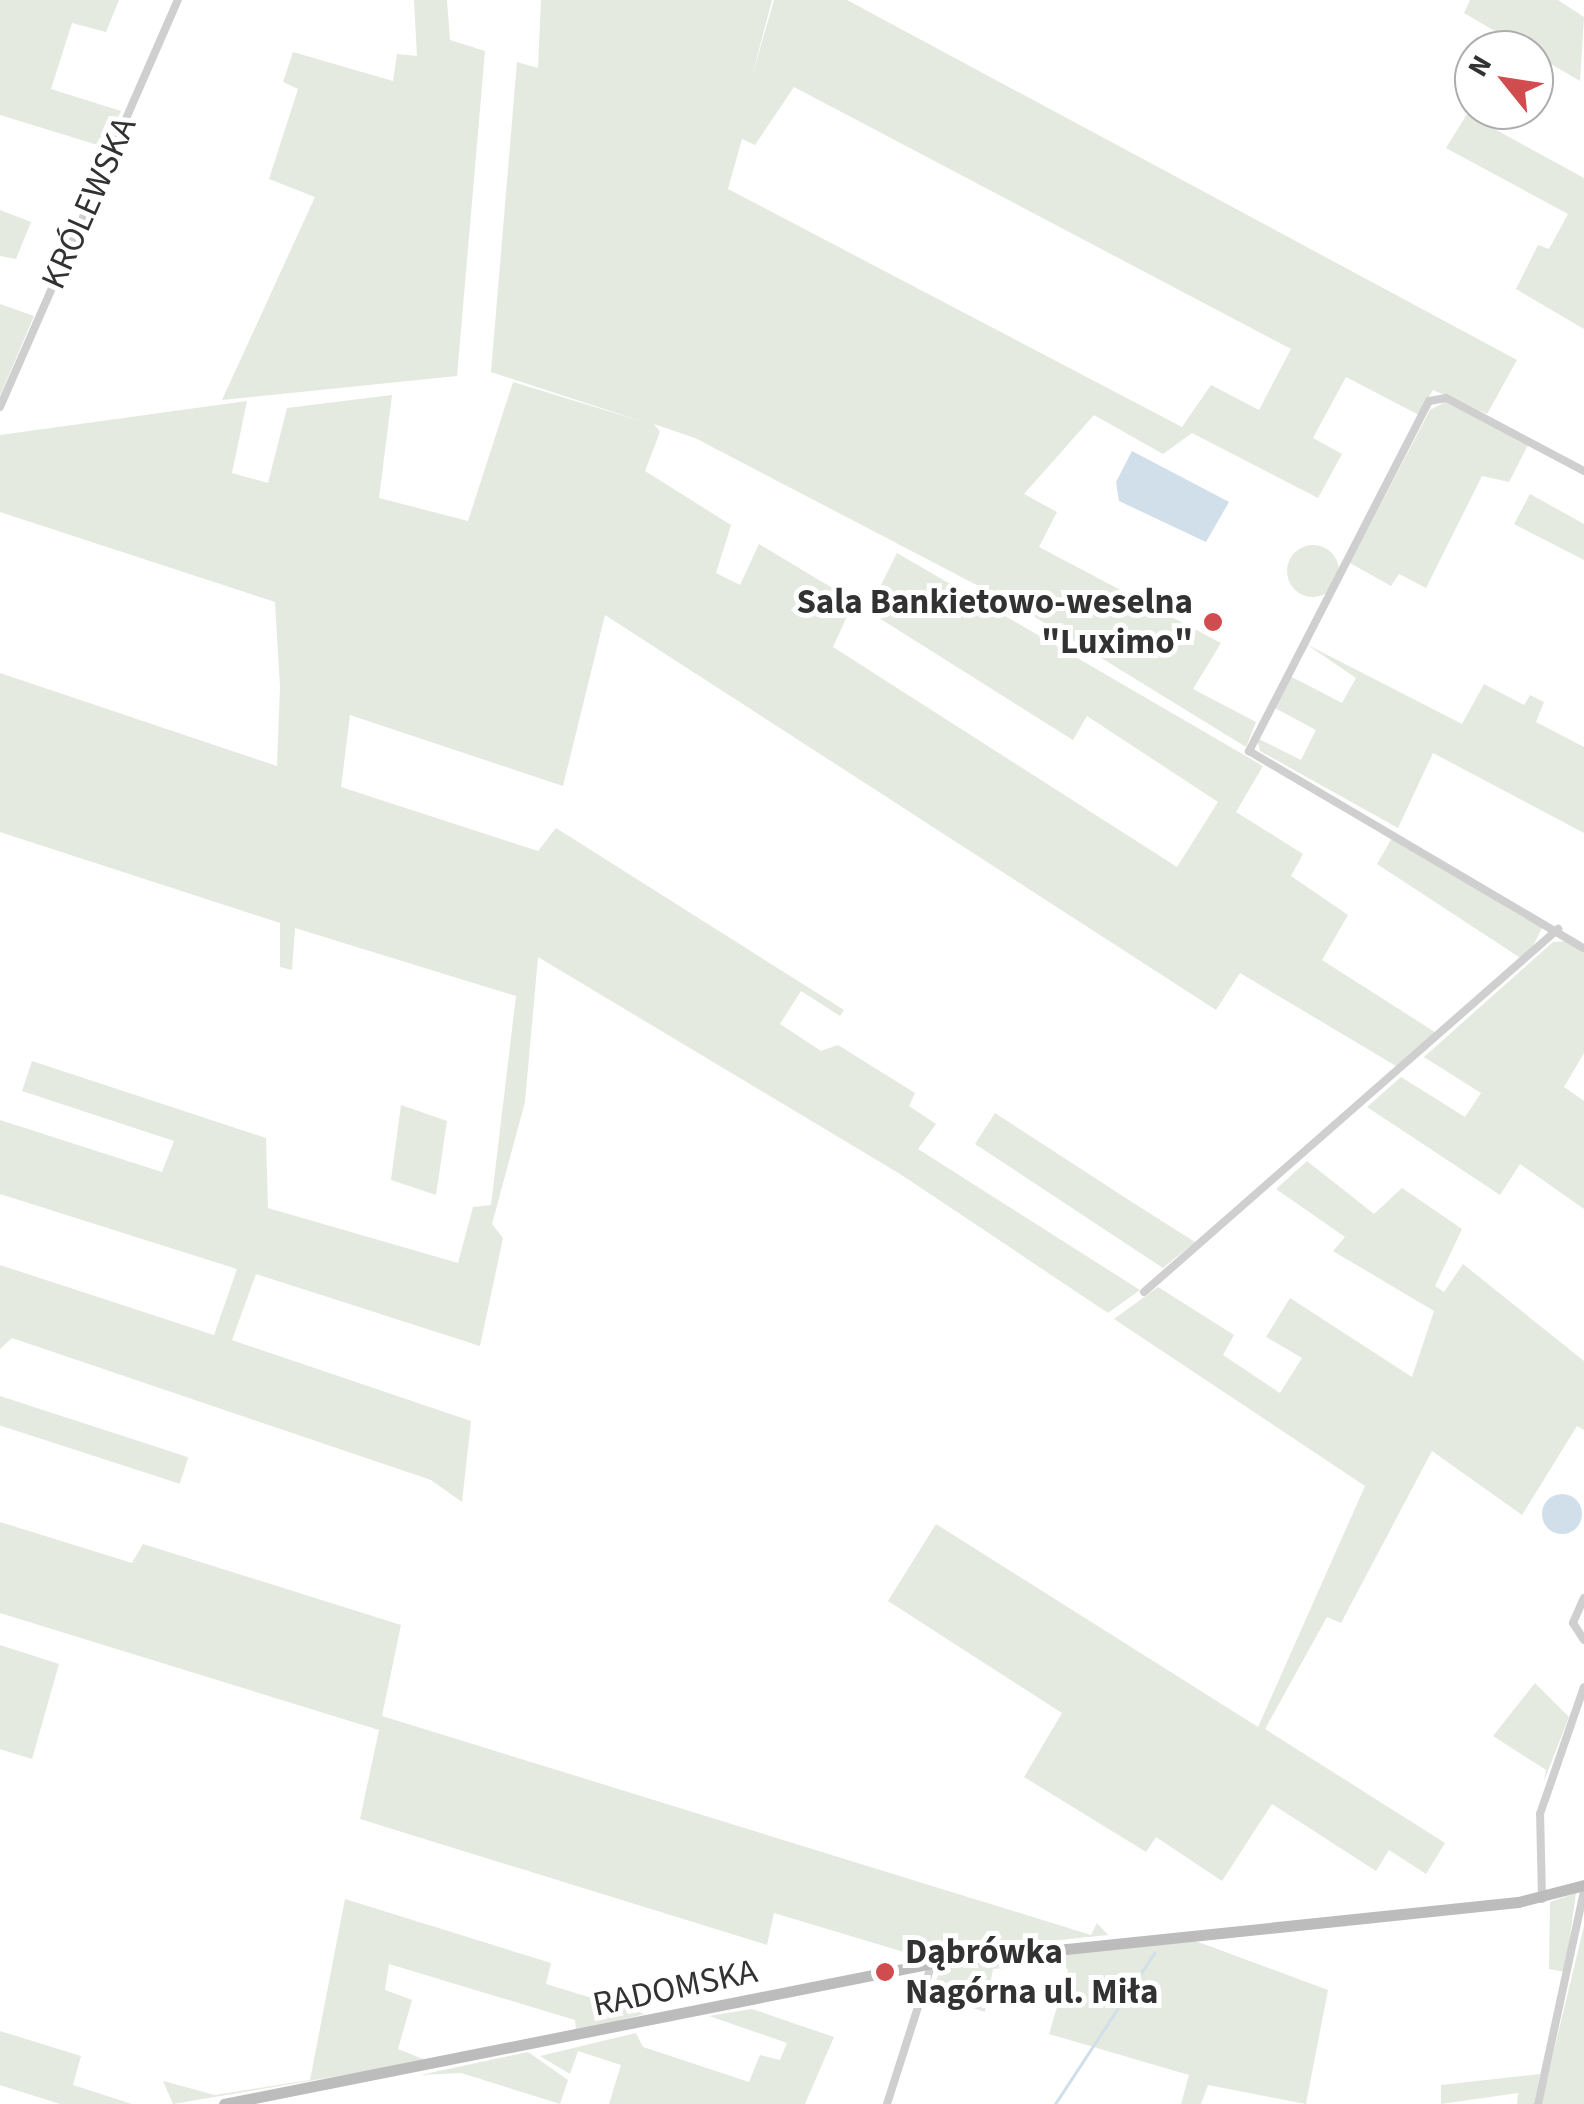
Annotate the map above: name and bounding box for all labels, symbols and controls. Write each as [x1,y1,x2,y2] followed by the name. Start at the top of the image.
[1454,30,1554,130] north arrow
[1458,48,1502,84] text: N
[32,111,146,295] street label: KRÓLEWSKA
[796,581,1193,663] place label: Sala Bankietowo-weselna "Luximo"
[1202,611,1224,633] marker: Sala Bankietowo-weselna "Luximo"
[905,1931,1158,2013] place label: Dąbrówka Nagórna ul. Miła
[589,1950,761,2026] street label: RADOMSKA
[874,1961,896,1983] marker: Dąbrówka Nagórna ul. Miła

